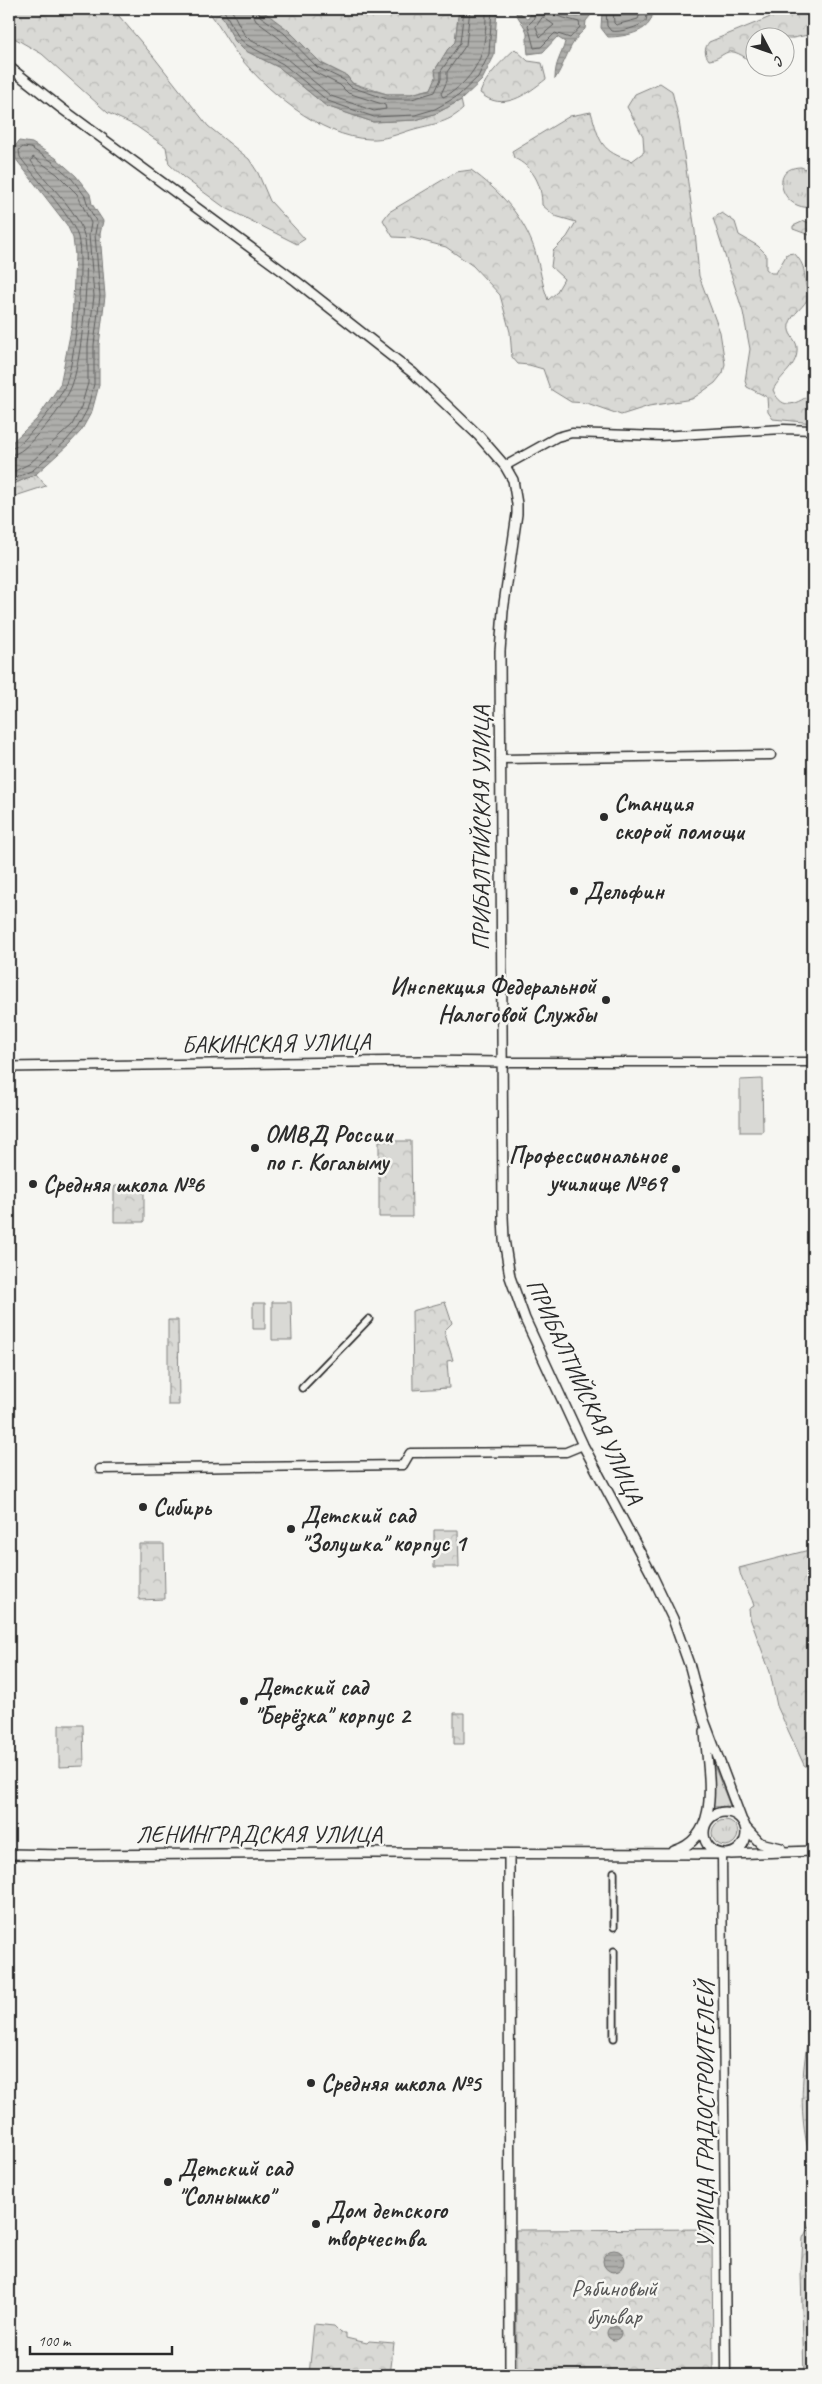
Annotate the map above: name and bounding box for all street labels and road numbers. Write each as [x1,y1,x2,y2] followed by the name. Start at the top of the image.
[466,705,496,950] street label: ПРИБАЛТИЙСКАЯ УЛИЦА
[181,1026,372,1060] street label: БАКИНСКАЯ УЛИЦА
[520,1274,651,1509] street label: ПРИБАЛТИЙСКАЯ УЛИЦА
[136,1819,383,1849] street label: ЛЕНИНГРАДСКАЯ УЛИЦА
[690,1978,720,2248] street label: УЛИЦА ГРАДОСТРОИТЕЛЕЙ

